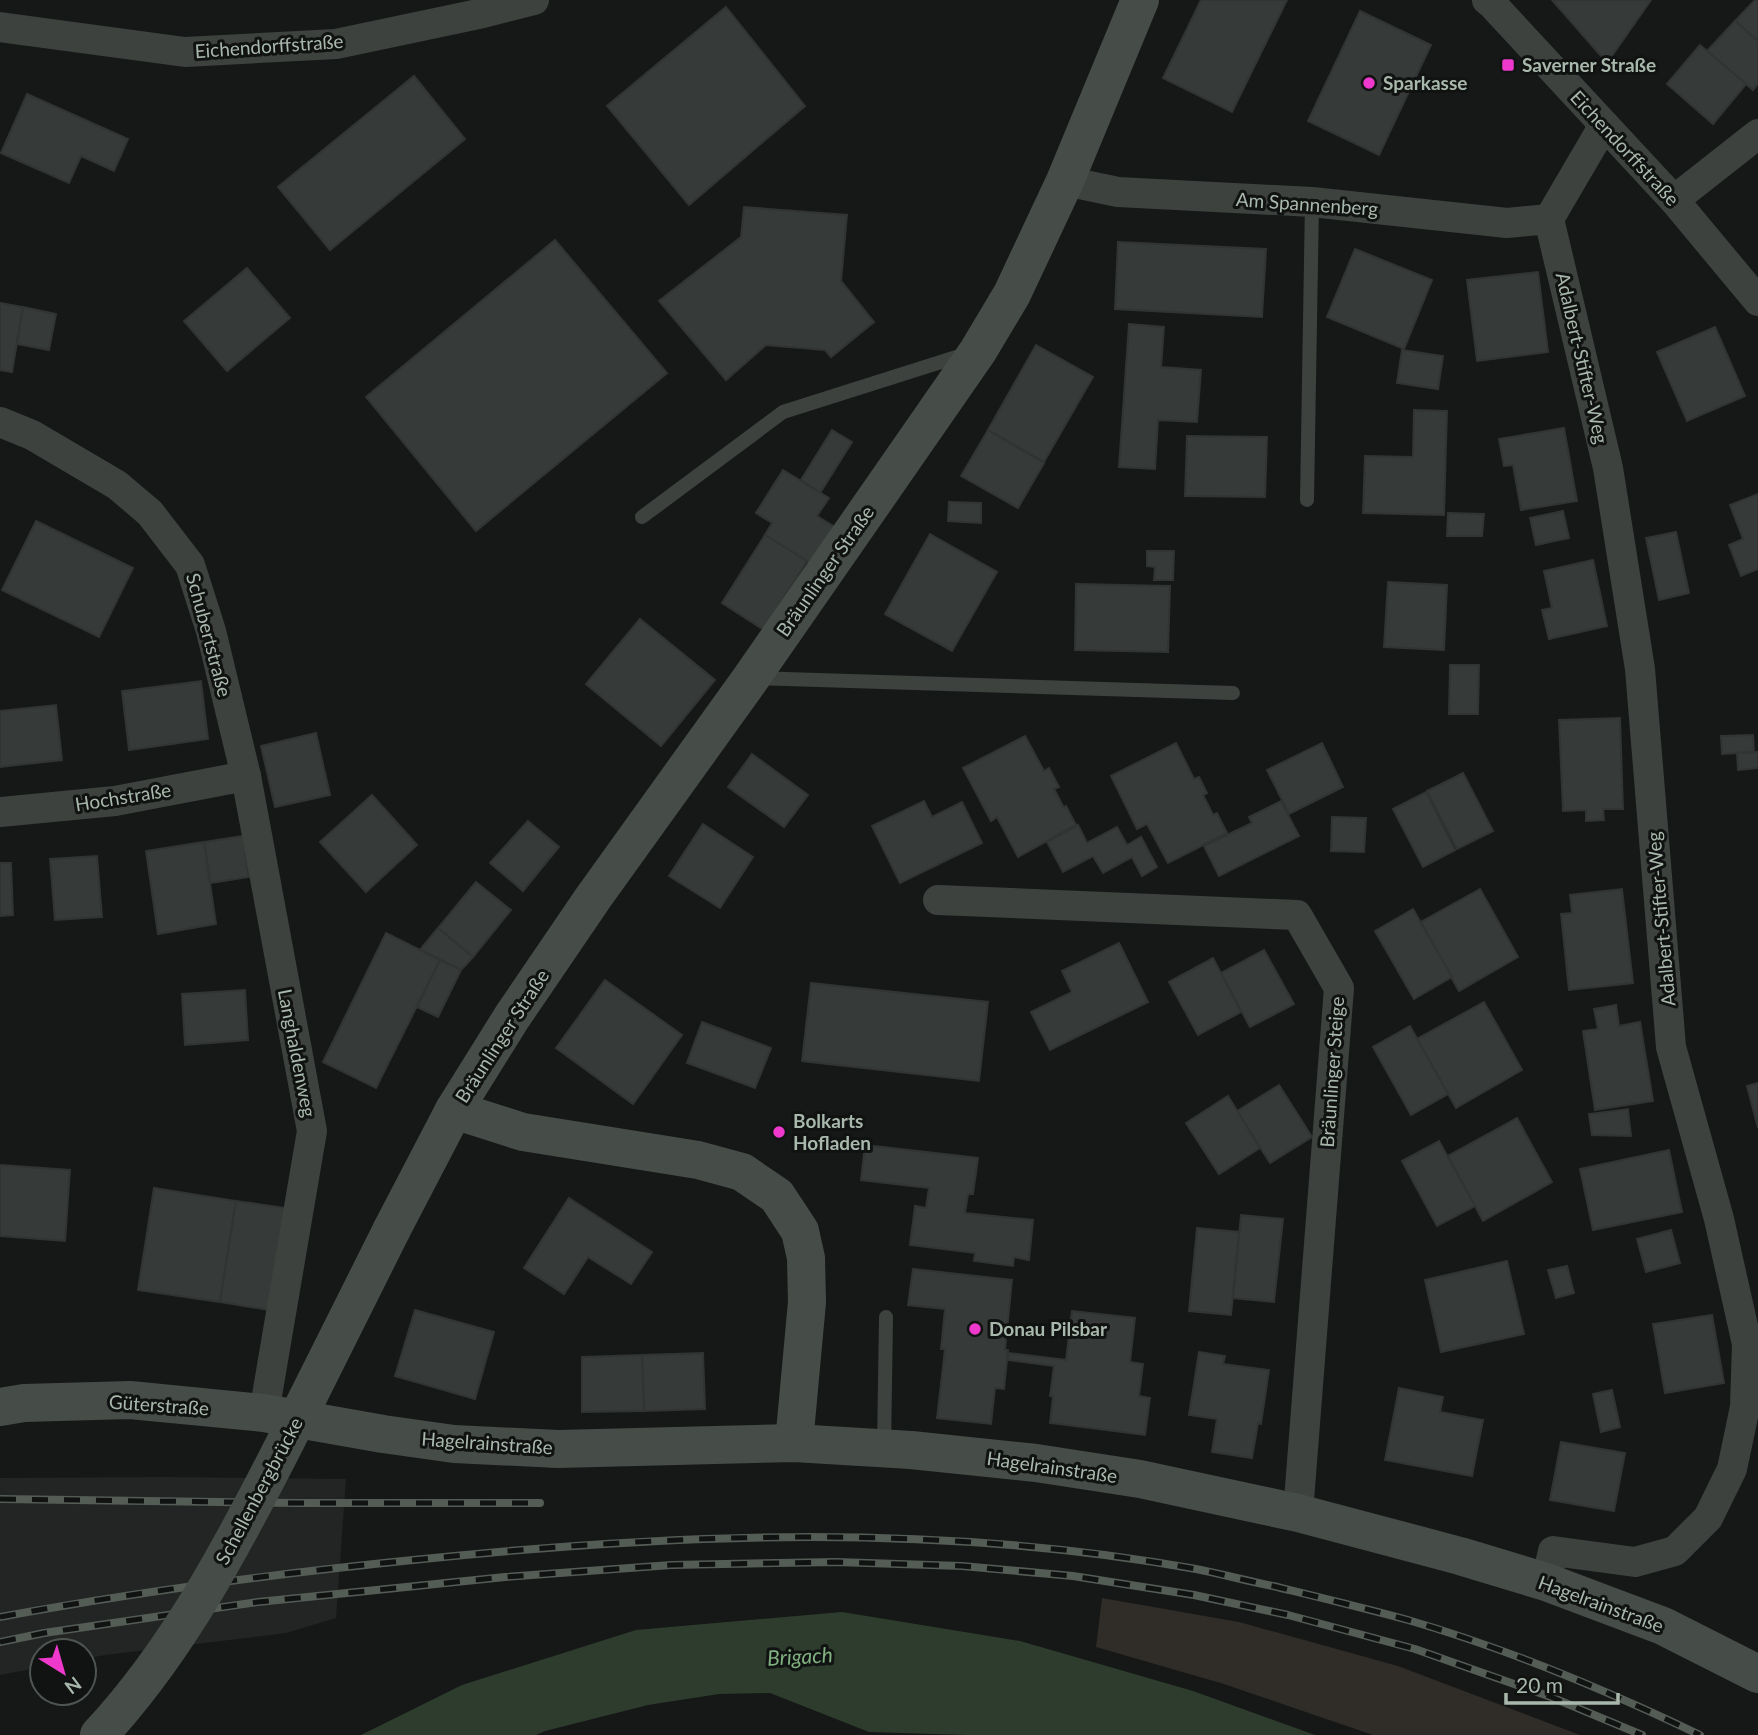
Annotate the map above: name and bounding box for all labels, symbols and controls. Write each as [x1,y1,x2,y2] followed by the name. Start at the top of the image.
[194,29,344,62] street label: Eichendorffstraße
[1522,53,1656,76] place label: Saverner Straße
[1500,57,1516,73] marker: Saverner Straße
[1383,71,1467,94] place label: Sparkasse
[1361,75,1377,91] marker: Sparkasse
[1566,85,1685,210] street label: Eichendorffstraße
[1235,187,1379,220] street label: Am Spannenberg
[1552,270,1613,446] street label: Adalbert-Stifter-Weg
[771,501,878,640] street label: Bräunlinger Straße
[182,570,237,699] street label: Schubertstraße
[73,778,173,815] street label: Hochstraße
[1641,831,1680,1007] street label: Adalbert-Stifter-Weg
[450,965,553,1107] street label: Bräunlinger Straße
[274,987,321,1119] street label: Langhaldenweg
[1315,996,1348,1148] street label: Bräunlinger Steige
[793,1109,871,1154] place label: Bolkarts Hofladen
[771,1124,787,1140] marker: Bolkarts Hofladen
[989,1317,1108,1340] place label: Donau Pilsbar
[967,1321,983,1337] marker: Donau Pilsbar
[108,1390,210,1419] street label: Güterstraße
[210,1413,307,1568] street label: Schellenbergbrücke
[421,1426,553,1459] street label: Hagelrainstraße
[985,1446,1119,1487] street label: Hagelrainstraße
[1535,1570,1667,1637] street label: Hagelrainstraße
[28,1637,98,1707] north arrow
[766,1641,833,1670] water label: Brigach
[1506,1662,1618,1706] scale bar
[61,1672,86,1700] text: N
[1516,1672,1563,1697] text: 20 m

